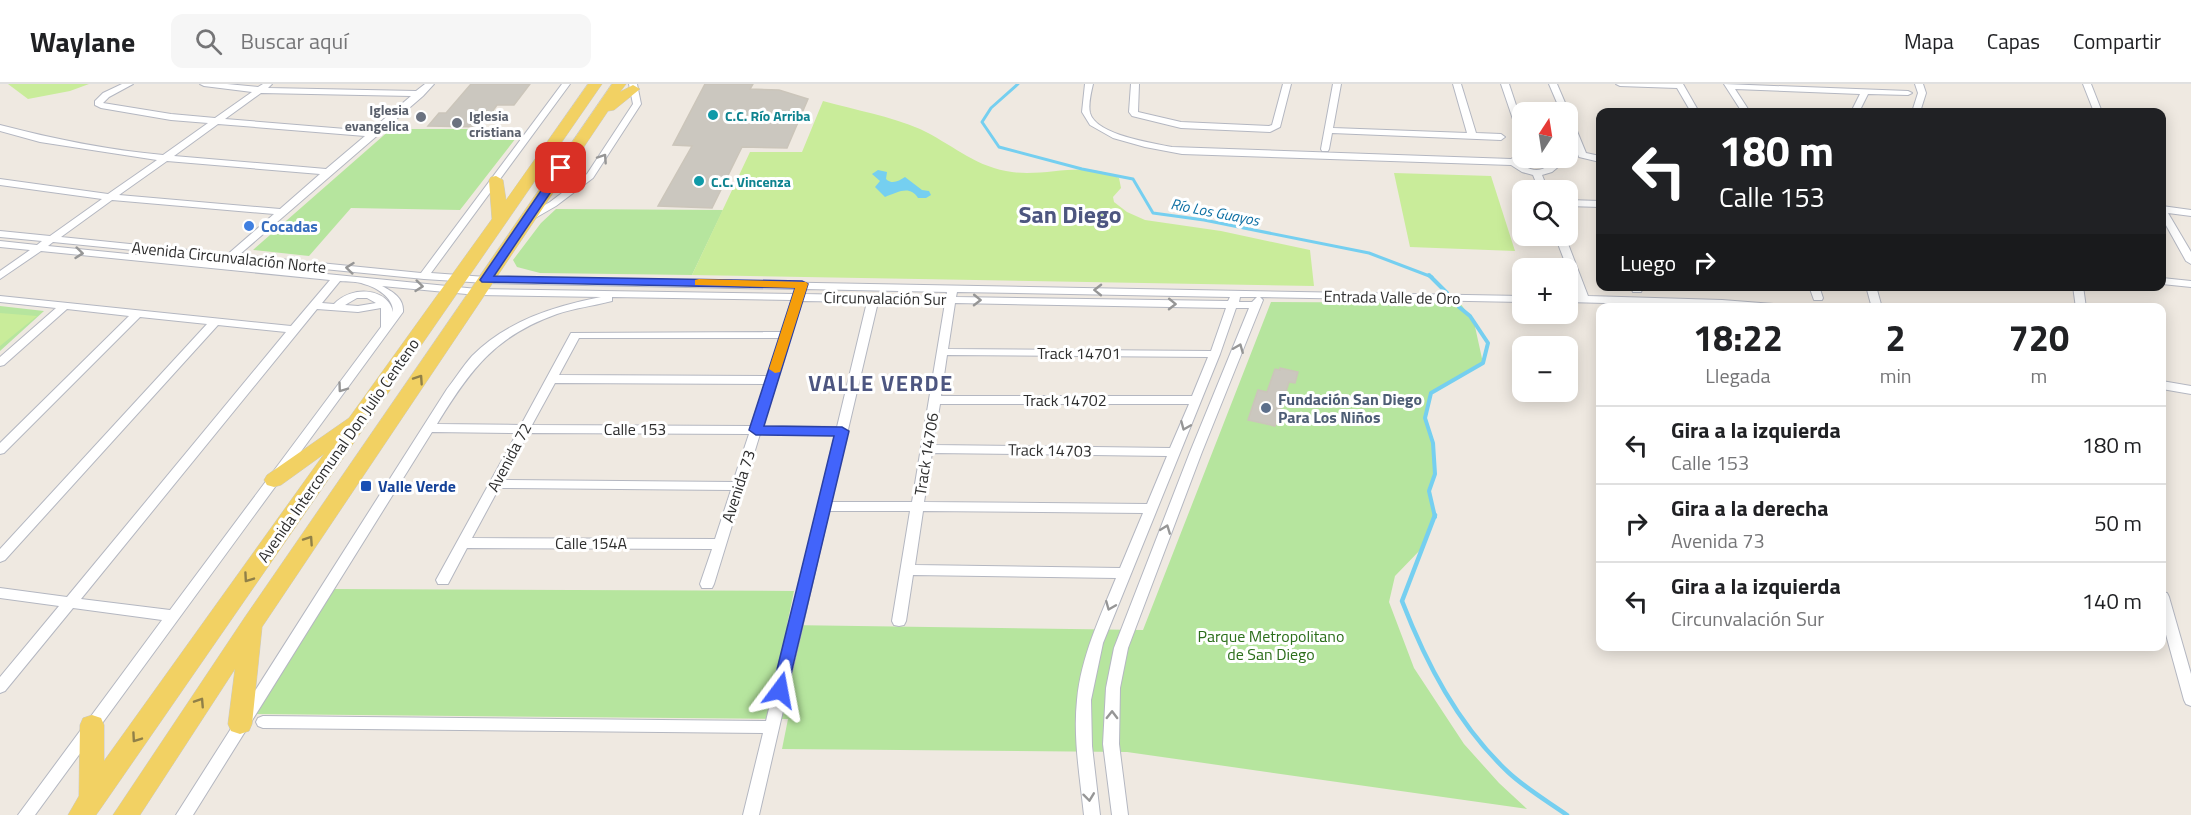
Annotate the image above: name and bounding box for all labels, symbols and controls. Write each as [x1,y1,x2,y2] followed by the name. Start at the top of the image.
[171,14,591,68] search box
[30,20,135,63] text: Waylane
[240,24,348,58] text: Buscar aquí
[192,25,225,58] icon: search
[1904,25,1954,57] text: Mapa
[1987,25,2040,57] text: Capas
[2073,25,2161,57] text: Compartir
[345,99,409,136] place label: Iglesia evangelica
[1512,102,1578,168] north arrow
[1512,102,1578,402] map controls
[469,105,521,142] place label: Iglesia cristiana
[725,105,811,126] place label: C.C. Río Arriba
[706,108,720,122] marker: C.C. Río Arriba
[414,110,428,124] marker: Iglesia evangelica
[450,116,464,130] marker: Iglesia cristiana
[1719,118,1834,182] text: 180 m
[1620,132,1698,210] icon: left
[535,142,586,193] pin
[544,151,577,184] icon: arrive
[596,154,607,165] one-way arrow
[711,171,791,192] place label: C.C. Vincenza
[692,174,706,188] marker: C.C. Vincenza
[1719,176,1825,217] text: Calle 153
[1512,180,1578,246] button: search
[1169,192,1263,232] water label: Río Los Guayos
[1018,196,1122,232] district label: San Diego
[261,214,318,238] place label: Cocadas
[242,219,256,233] marker: Cocadas
[131,235,327,279] street label: Avenida Circunvalación Norte
[74,246,84,259] one-way arrow
[1620,246,1676,280] text: Luego
[1688,246,1721,279] icon: right
[1512,258,1578,324] button: +
[345,262,354,275] one-way arrow
[415,279,424,292] one-way arrow
[1093,284,1102,297] one-way arrow
[1323,284,1461,310] street label: Entrada Valle de Oro
[823,285,947,311] street label: Circunvalación Sur
[972,294,981,306] one-way arrow
[1167,297,1176,310] one-way arrow
[1693,310,1783,365] text: 18:22
[1886,310,1906,365] text: 2
[2009,310,2069,365] text: 720
[251,333,425,567] street label: Avenida Intercomunal Don Julio Centeno
[1512,336,1578,402] button: −
[1037,341,1121,365] street label: Track 14701
[1232,344,1244,355] one-way arrow
[1705,360,1770,391] text: Llegada
[1880,360,1912,391] text: min
[2030,360,2047,391] text: m
[808,366,954,400] district label: VALLE VERDE
[411,375,423,385] one-way arrow
[338,381,349,392] one-way arrow
[1278,387,1422,429] place label: Fundación San Diego Para Los Niños
[1023,388,1107,412] street label: Track 14702
[1259,401,1273,415] marker: Fundación San Diego Para Los Niños
[908,411,944,497] street label: Track 14706
[1671,413,1841,447] text: Gira a la izquierda
[604,417,666,441] street label: Calle 153
[481,418,537,496] street label: Avenida 72
[1180,420,1192,431] one-way arrow
[2082,428,2142,462] text: 180 m
[1620,429,1653,462] icon: left
[1008,437,1092,463] street label: Track 14703
[715,447,761,525] street label: Avenida 73
[1671,447,1749,478] text: Calle 153
[378,474,456,498] place label: Valle Verde
[359,479,373,493] marker: Valle Verde
[1671,491,1828,525] text: Gira a la derecha
[2094,506,2142,540] text: 50 m
[1620,507,1653,540] icon: right
[1159,524,1171,535] one-way arrow
[1671,525,1765,556] text: Avenida 73
[555,531,628,555] street label: Calle 154A
[302,536,313,547] one-way arrow
[1671,569,1841,603] text: Gira a la izquierda
[244,572,255,583] one-way arrow
[2082,584,2142,618] text: 140 m
[1620,585,1653,618] icon: left
[1105,600,1117,611] one-way arrow
[1671,603,1824,634] text: Circunvalación Sur
[1198,624,1344,666] park label: Parque Metropolitano de San Diego
[748,658,812,722] position arrow
[193,698,205,708] one-way arrow
[1106,711,1118,720] one-way arrow
[132,731,143,742] one-way arrow
[1082,792,1095,802] one-way arrow

